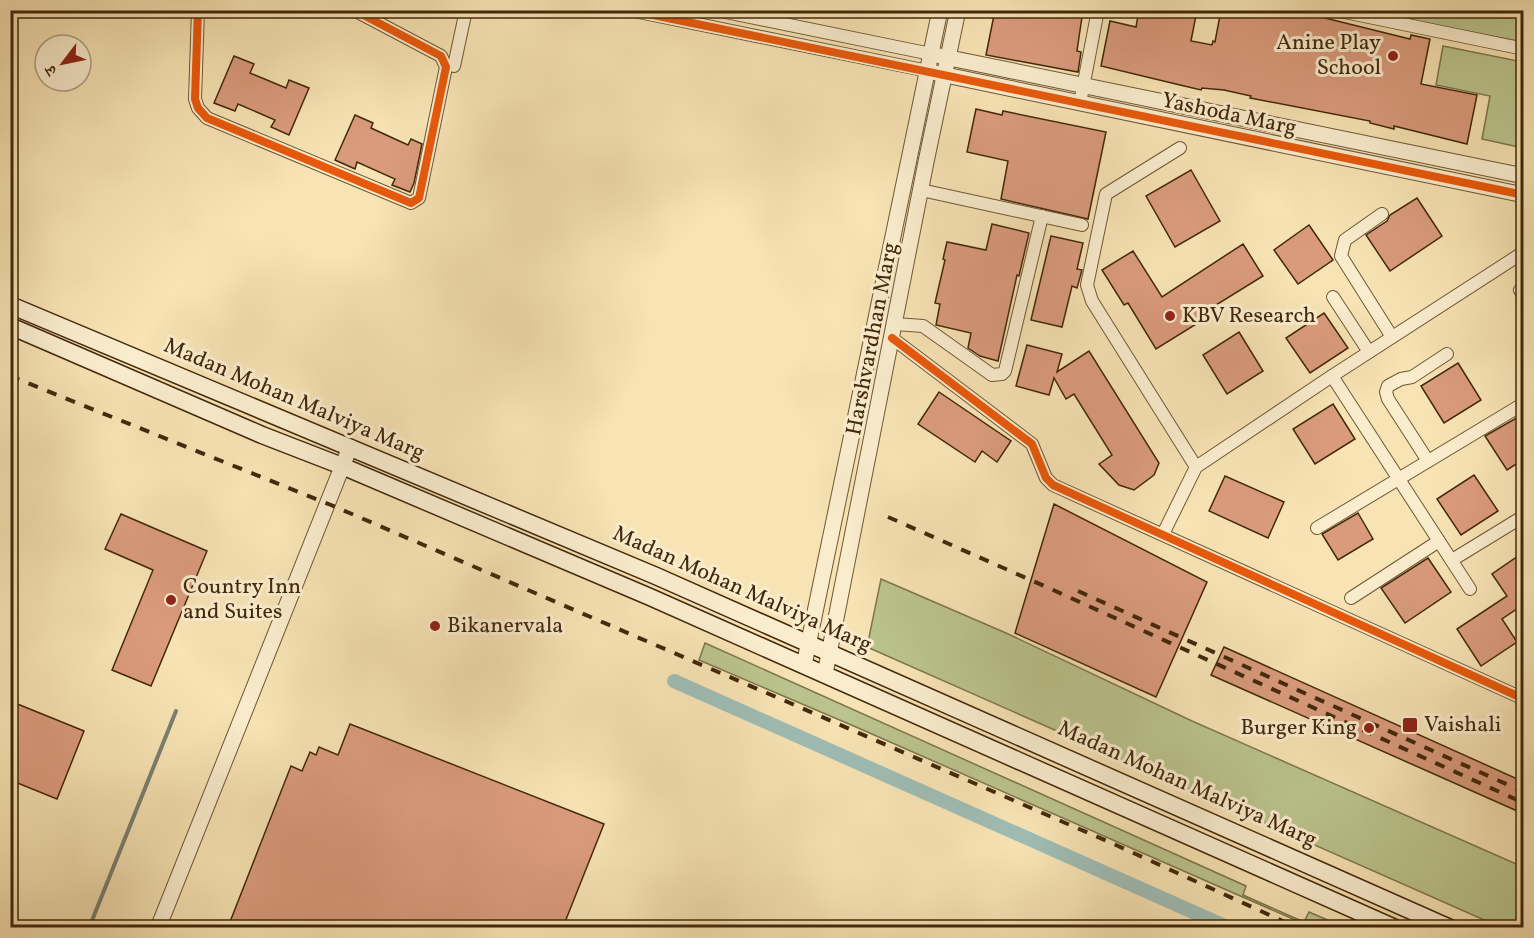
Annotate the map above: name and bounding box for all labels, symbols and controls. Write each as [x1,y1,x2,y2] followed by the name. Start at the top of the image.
[1276,28,1381,84] place label: Anine Play School
[33,33,93,93] north arrow
[1386,49,1400,63] marker: Anine Play School
[40,59,64,80] text: उ
[1159,86,1299,144] street label: Yashoda Marg
[839,240,907,438] street label: Harshvardhan Marg
[1182,301,1316,332] place label: KBV Research
[1163,309,1177,323] marker: KBV Research
[159,331,429,469] street label: Madan Mohan Malviya Marg
[607,519,877,661] street label: Madan Mohan Malviya Marg
[183,572,301,628] place label: Country Inn and Suites
[164,593,178,607] marker: Country Inn and Suites
[447,611,563,642] place label: Bikanervala
[428,619,442,633] marker: Bikanervala
[1424,710,1501,741] place label: Vaishali
[1240,713,1357,744] place label: Burger King
[1052,714,1322,856] street label: Madan Mohan Malviya Marg
[1401,716,1419,734] marker: Vaishali
[1362,721,1376,735] marker: Burger King

